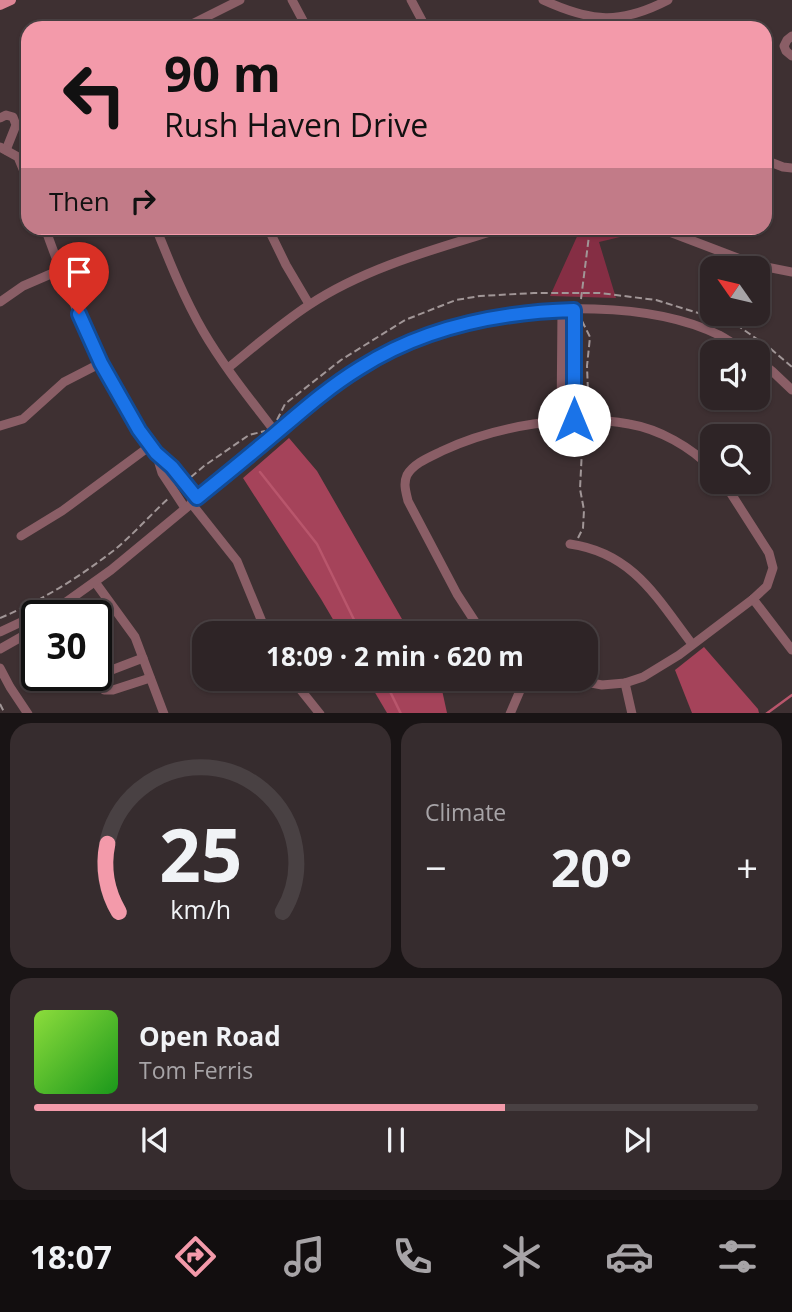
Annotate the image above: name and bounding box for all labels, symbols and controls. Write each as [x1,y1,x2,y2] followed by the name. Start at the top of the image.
[164,40,281,106] text: 90 m
[49,49,140,140] icon: left
[164,103,428,146] text: Rush Haven Drive
[124,182,162,220] icon: right
[49,183,110,219] text: Then
[49,242,109,314] pin
[60,253,98,291] icon: arrive
[700,256,770,326] north arrow
[700,256,770,494] map controls
[700,340,770,410] button: sound
[537,383,611,457] position arrow
[700,424,770,494] button: search
[21,600,112,691] speed limit sign: 30
[266,638,524,674] text: 18:09 · 2 min · 620 m
[425,796,506,828] text: Climate
[159,804,242,903] text: 25
[551,831,632,902] text: 20°
[425,841,447,893] text: −
[736,841,758,893] text: +
[170,891,231,925] text: km/h
[139,1018,281,1054] text: Open Road
[139,1054,253,1086] text: Tom Ferris
[136,1121,174,1159] icon: previous
[377,1121,415,1159] icon: pause
[618,1121,656,1159] icon: next
[171,1232,220,1281] icon: directions
[280,1232,329,1281] icon: music
[388,1232,437,1281] icon: phone
[497,1232,546,1281] icon: climate
[605,1232,654,1281] icon: car
[713,1232,762,1281] icon: filters
[30,1235,112,1278] text: 18:07

